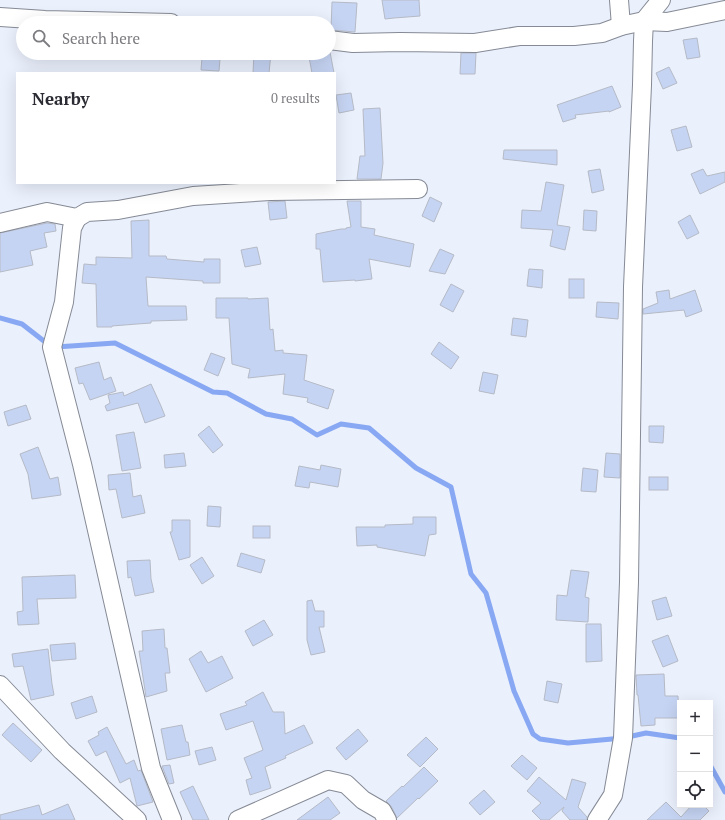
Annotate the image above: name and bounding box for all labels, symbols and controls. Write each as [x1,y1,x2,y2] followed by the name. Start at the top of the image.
[16,16,336,60] search box
[30,27,52,49] icon: search
[62,28,140,48] text: Search here
[32,87,90,110] text: Nearby
[271,89,320,107] text: 0 results
[677,700,713,808] map controls
[677,700,713,736] button: +
[677,736,713,772] button: −
[677,772,713,808] button: locate

